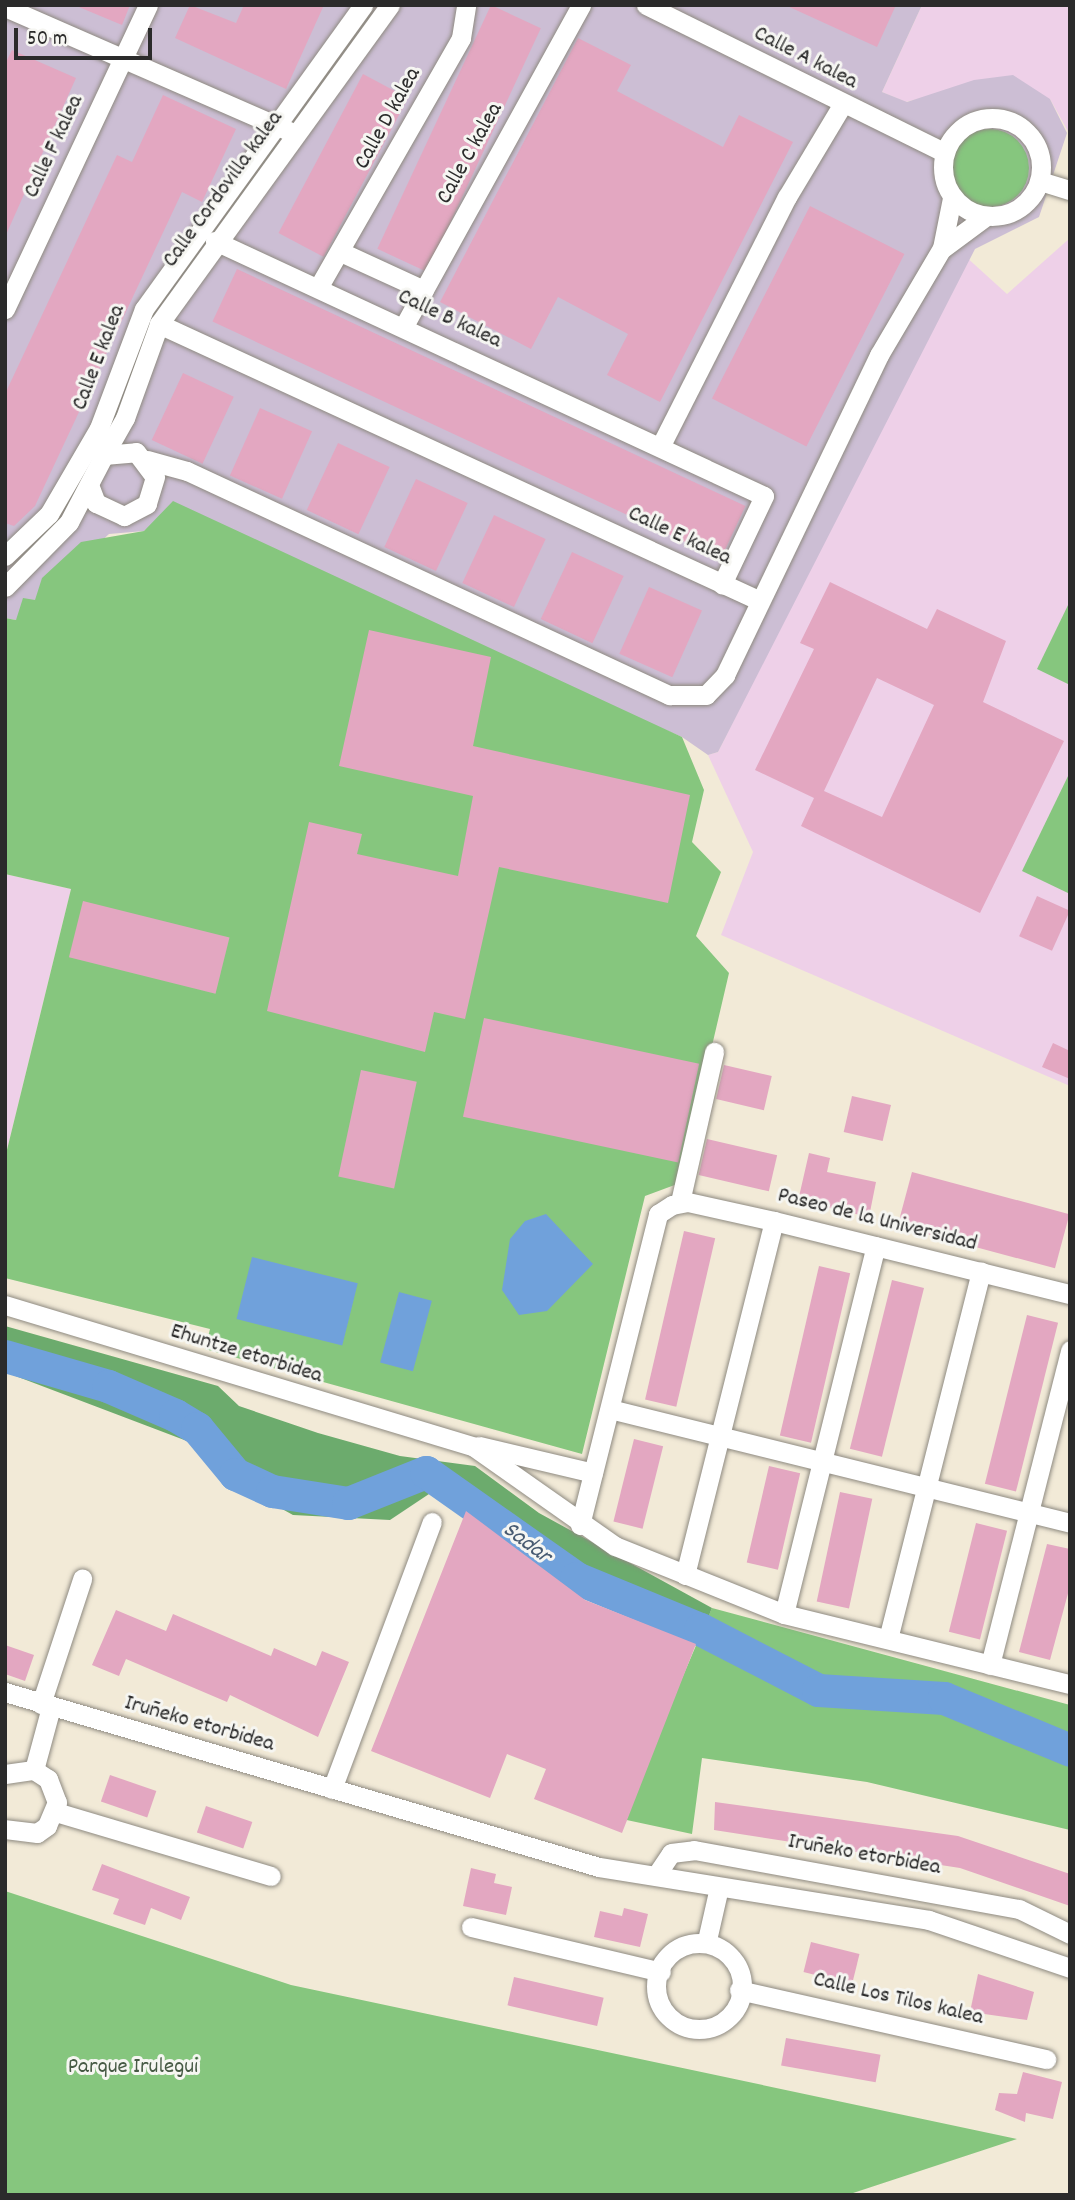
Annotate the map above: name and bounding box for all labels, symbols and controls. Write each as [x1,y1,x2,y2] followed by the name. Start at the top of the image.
[18,14,156,58] scale bar
[748,21,862,97] street label: Calle A kalea
[27,25,67,55] text: 50 m
[350,63,428,175] street label: Calle D kalea
[19,91,91,203] street label: Calle F kalea
[432,98,510,210] street label: Calle C kalea
[158,106,290,274] street label: Calle Cordovilla kalea
[393,284,505,356] street label: Calle B kalea
[67,301,133,415] street label: Calle E kalea
[623,501,735,573] street label: Calle E kalea
[774,1183,980,1259] street label: Paseo de la Universidad
[167,1319,325,1391] street label: Ehuntze etorbidea
[496,1516,556,1572] water label: Sadar
[121,1690,277,1760] street label: Iruñeko etorbidea
[786,1829,942,1883] street label: Iruñeko etorbidea
[810,1967,986,2033] street label: Calle Los Tilos kalea
[68,2054,198,2082] park label: Parque Irulegui

